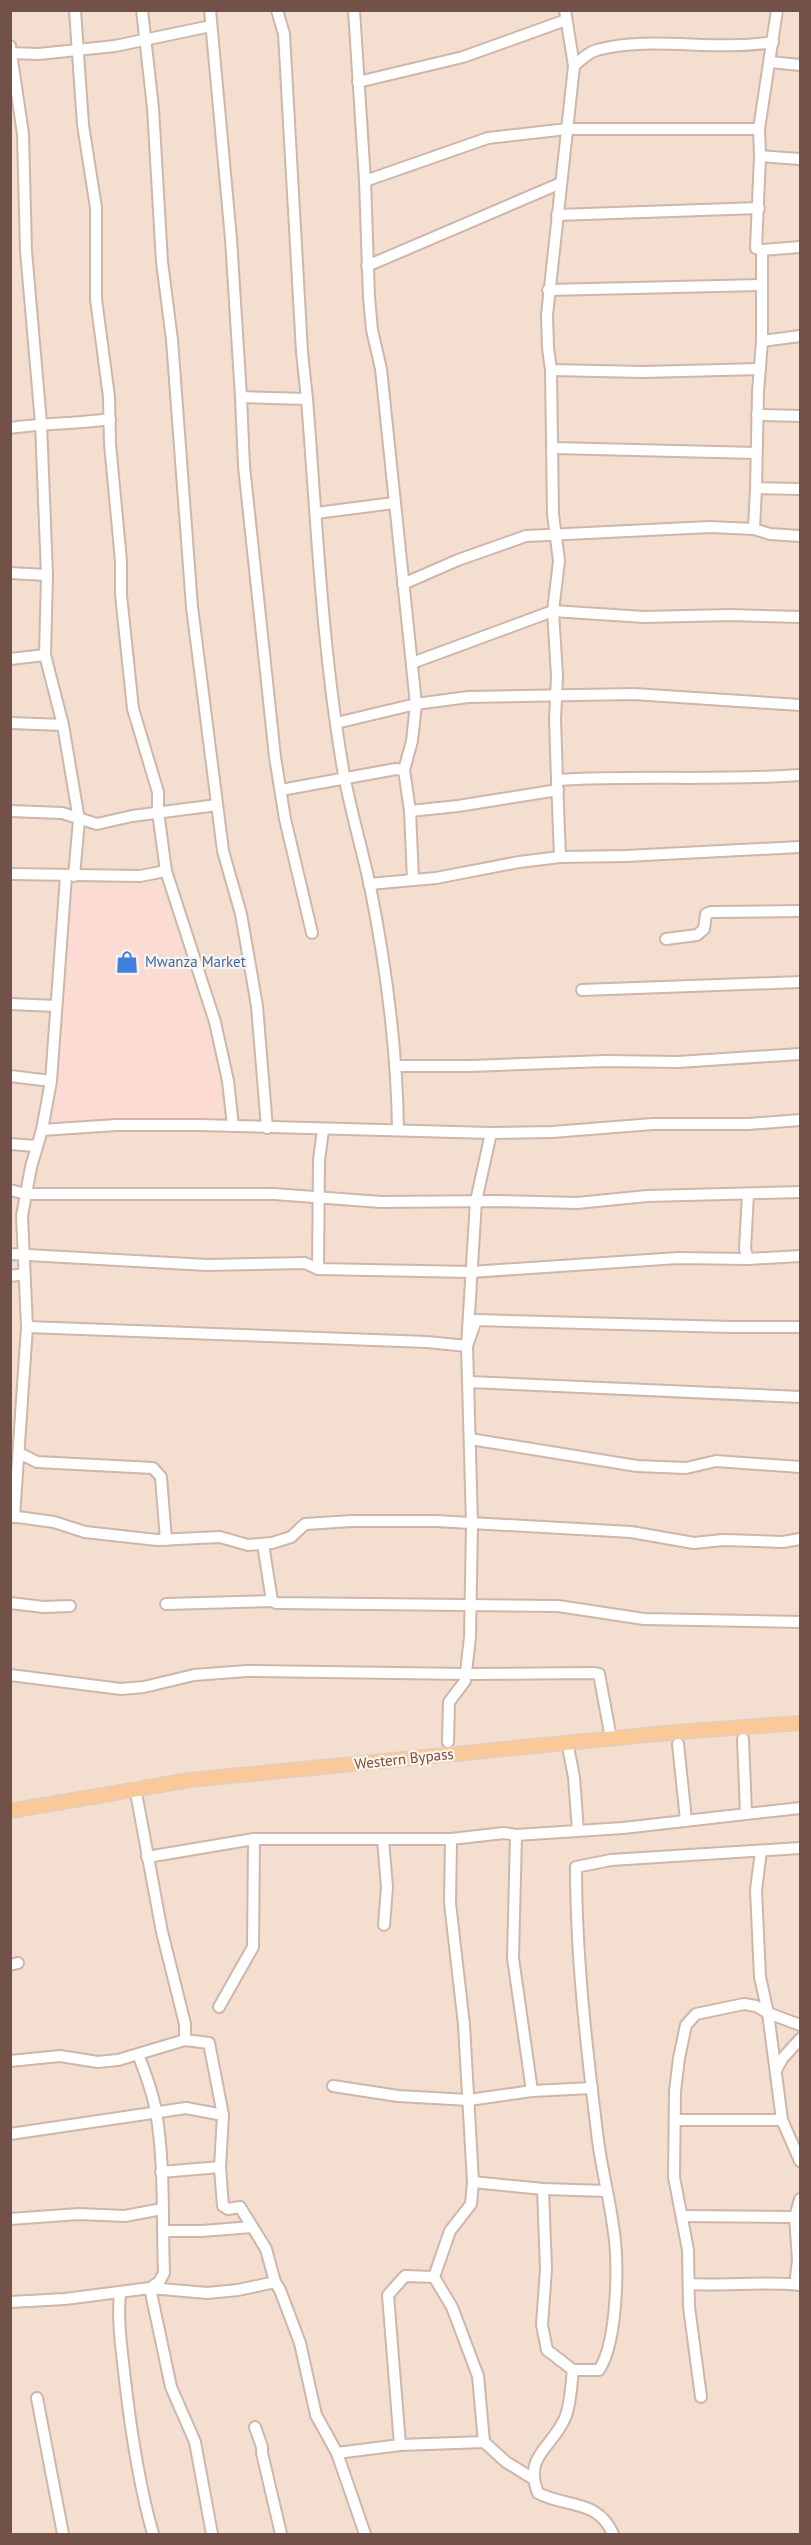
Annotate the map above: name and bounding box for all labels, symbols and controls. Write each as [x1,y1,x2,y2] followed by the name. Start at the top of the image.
[114,949,140,975] shop icon: Mwanza Market
[145,952,246,971] place label: Mwanza Market
[353,1744,454,1773] street label: Western Bypass

